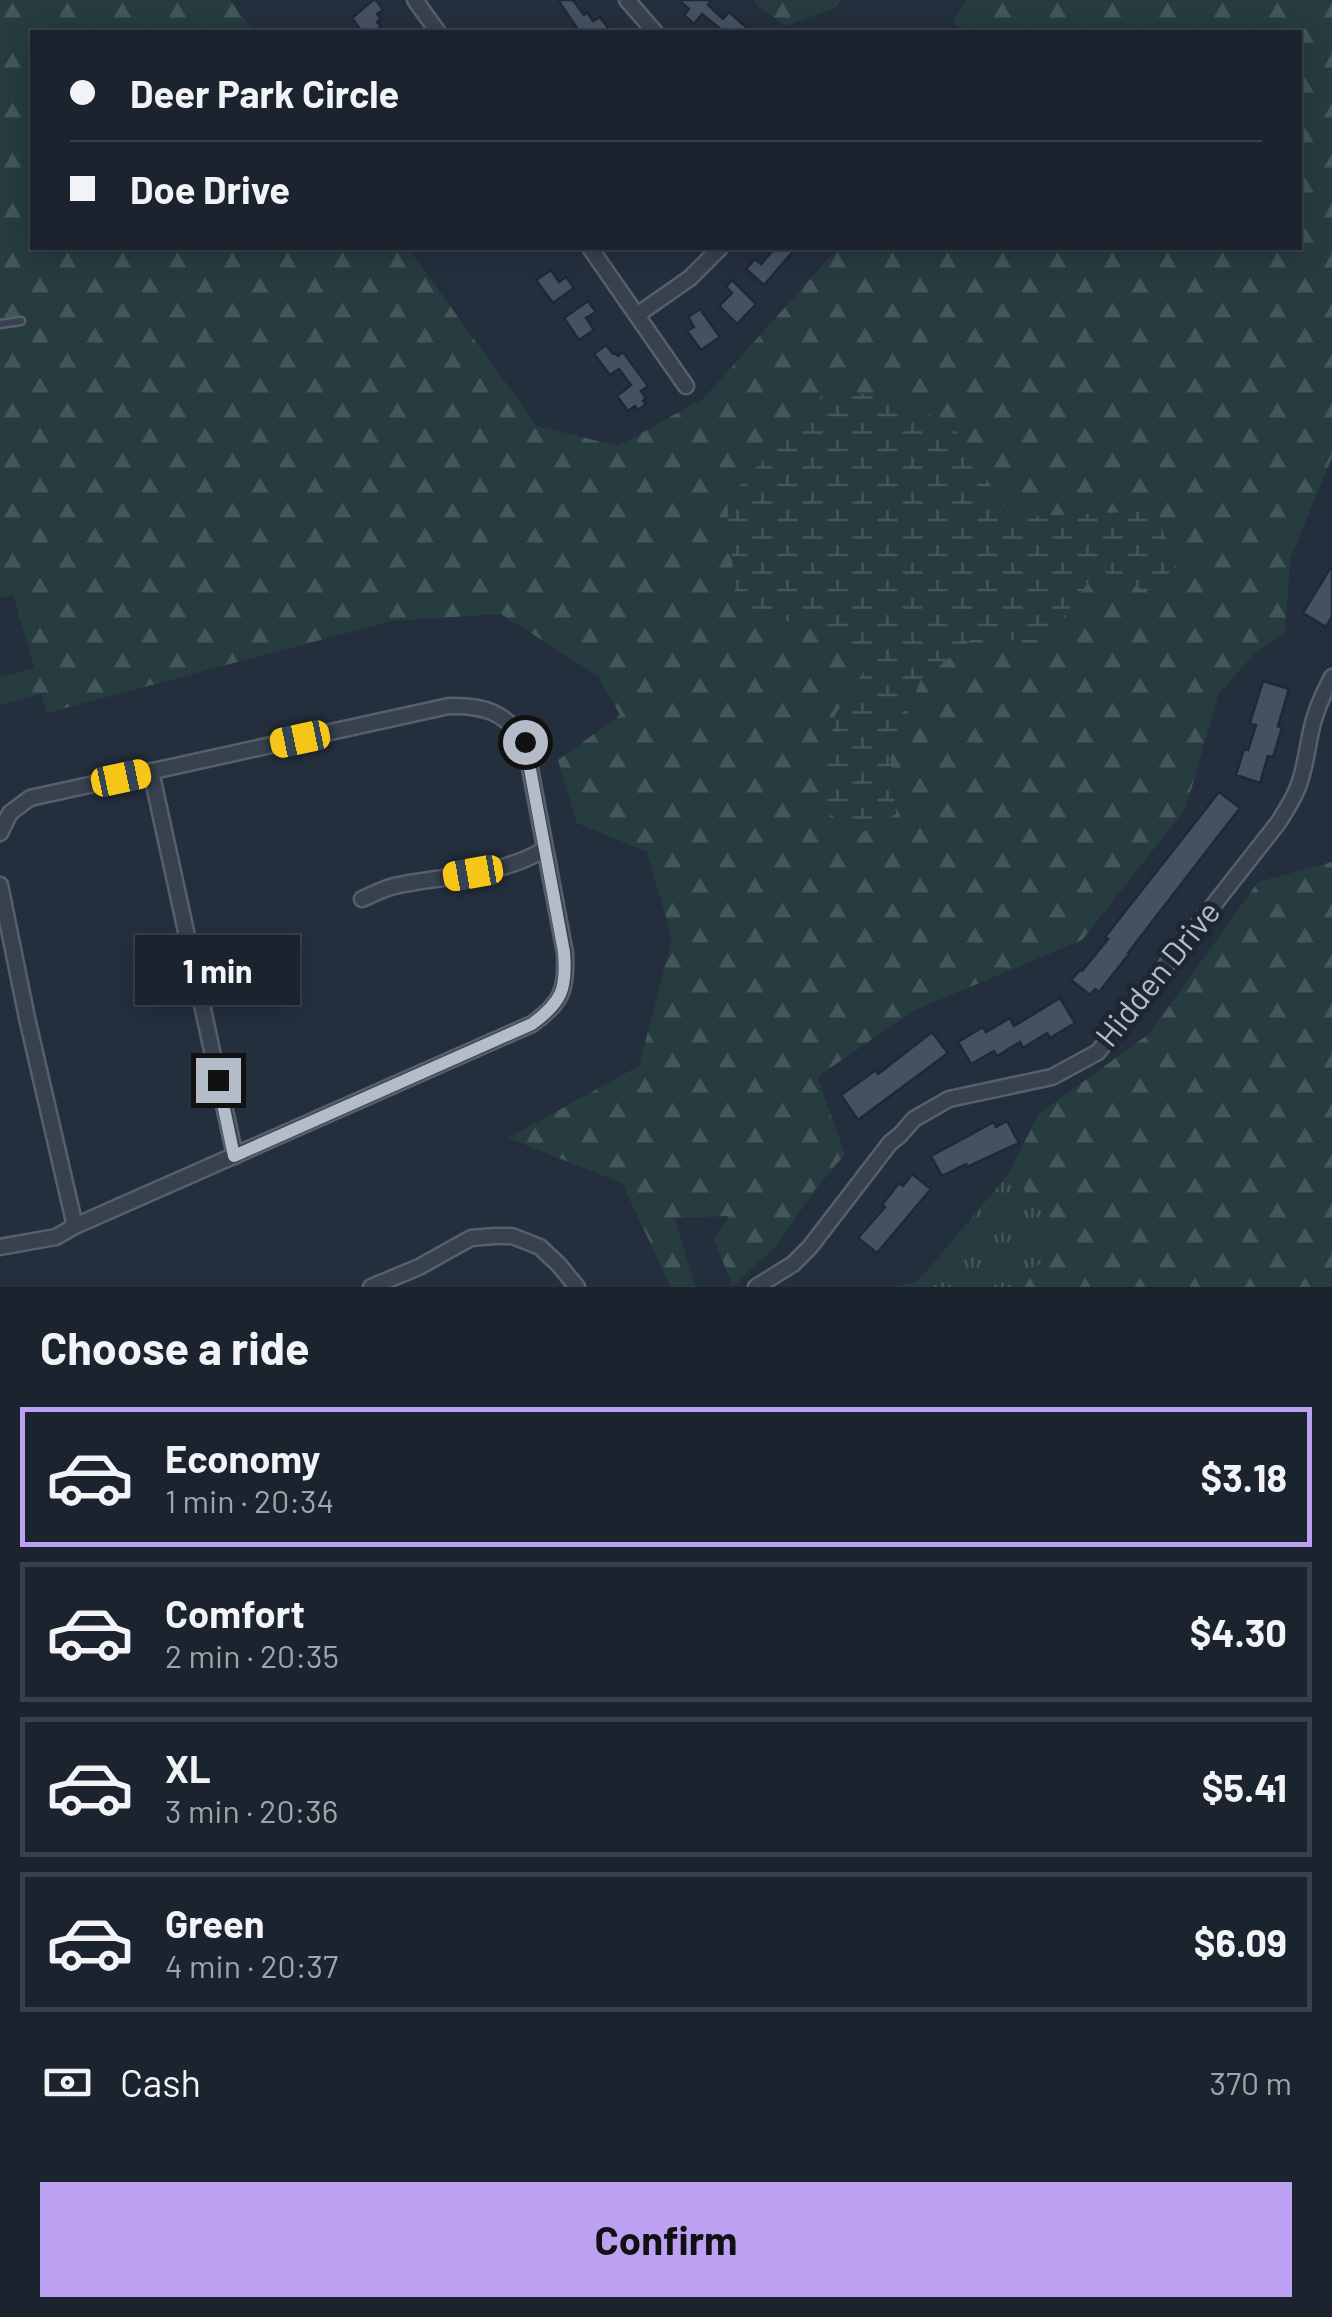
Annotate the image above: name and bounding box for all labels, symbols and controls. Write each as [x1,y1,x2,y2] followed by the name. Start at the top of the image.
[130,70,399,116] text: Deer Park Circle
[130,166,290,212] text: Doe Drive
[268,718,332,760] car
[503,720,548,765] route start
[89,757,153,799] car
[441,853,505,893] car
[1086,892,1227,1053] street label: Hidden Drive
[136,935,300,1005] callout: 1 min
[182,951,253,989] text: 1 min
[196,1058,241,1103] route end
[40,1320,310,1374] text: Choose a ride
[45,1432,135,1522] icon: car
[165,1435,320,1481] text: Economy
[1200,1454,1287,1500] text: $3.18
[165,1481,334,1519] text: 1 min · 20:34
[45,1587,135,1677] icon: car
[165,1590,305,1636] text: Comfort
[1190,1609,1287,1655] text: $4.30
[165,1636,339,1674] text: 2 min · 20:35
[45,1742,135,1832] icon: car
[165,1745,211,1791] text: XL
[1202,1764,1287,1810] text: $5.41
[165,1791,338,1829] text: 3 min · 20:36
[45,1897,135,1987] icon: car
[165,1900,265,1946] text: Green
[1194,1919,1287,1965] text: $6.09
[165,1946,338,1984] text: 4 min · 20:37
[40,2055,95,2110] icon: cash
[120,2059,201,2105] text: Cash
[1209,2063,1292,2101] text: 370 m
[40,2182,1292,2297] button: Confirm

